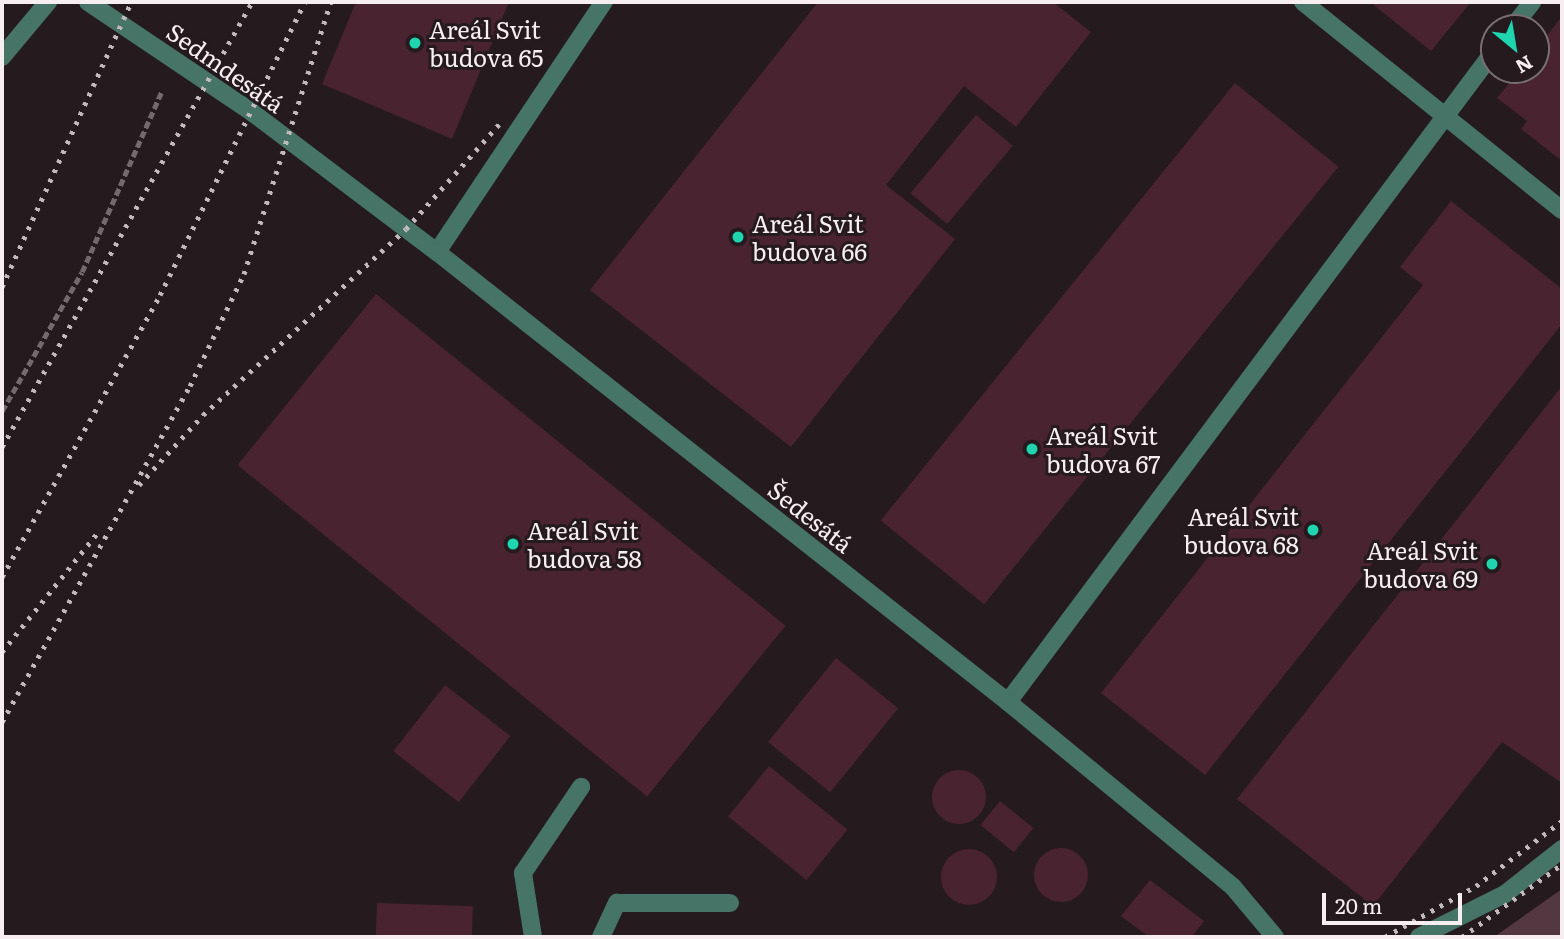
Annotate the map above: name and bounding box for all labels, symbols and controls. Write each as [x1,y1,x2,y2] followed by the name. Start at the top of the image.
[1480,14,1550,84] north arrow
[429,15,543,71] place label: Areál Svit budova 65
[162,16,290,118] street label: Sedmdesátá
[407,35,423,51] marker: Areál Svit budova 65
[1511,49,1538,82] text: N
[752,209,867,265] place label: Areál Svit budova 66
[730,229,746,245] marker: Areál Svit budova 66
[1046,421,1160,477] place label: Areál Svit budova 67
[1024,441,1040,457] marker: Areál Svit budova 67
[763,474,859,558] street label: Šedesátá
[1183,502,1299,558] place label: Areál Svit budova 68
[527,516,642,572] place label: Areál Svit budova 58
[1305,522,1321,538] marker: Areál Svit budova 68
[505,536,521,552] marker: Areál Svit budova 58
[1363,536,1478,592] place label: Areál Svit budova 69
[1484,556,1500,572] marker: Areál Svit budova 69
[1326,880,1466,924] scale bar
[1335,889,1382,920] text: 20 m

